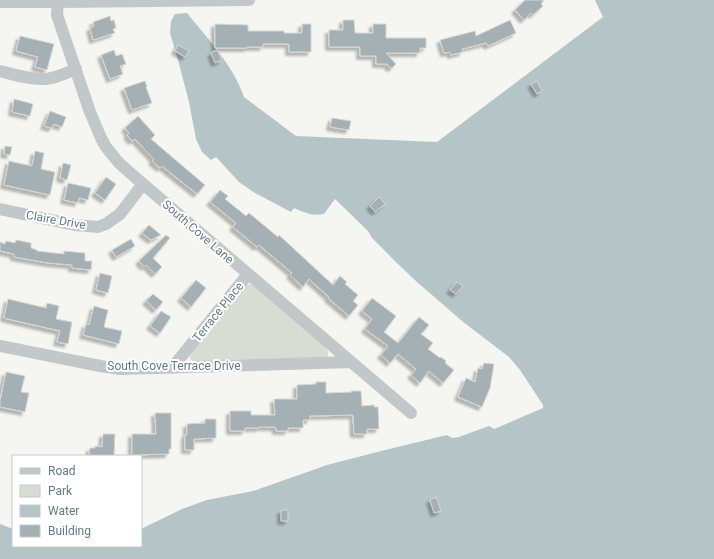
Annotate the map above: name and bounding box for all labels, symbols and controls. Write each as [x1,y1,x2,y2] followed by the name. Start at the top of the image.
[160,197,236,267] street label: South Cove Lane
[25,208,87,232] street label: Claire Drive
[190,279,246,345] street label: Terrace Place
[107,359,241,373] street label: South Cove Terrace Drive
[12,455,142,547] legend
[48,464,76,478] text: Road
[48,484,73,498] text: Park
[48,504,79,518] text: Water
[48,524,91,538] text: Building

